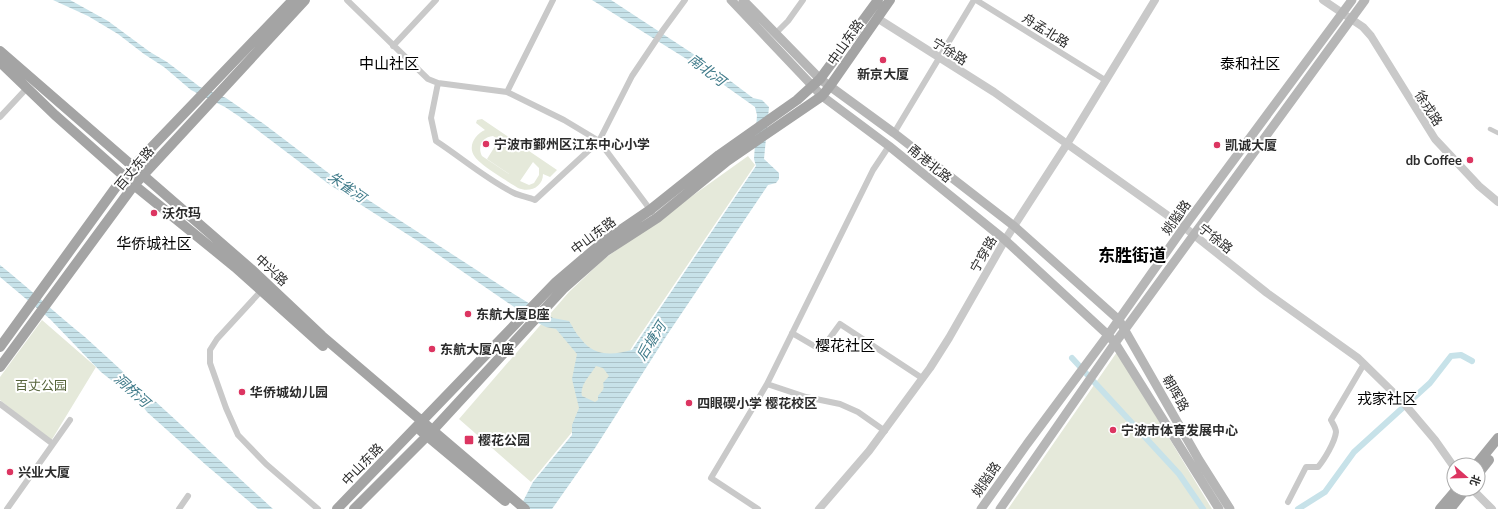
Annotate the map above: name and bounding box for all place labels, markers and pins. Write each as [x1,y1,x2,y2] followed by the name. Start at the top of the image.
[878,55,888,65] marker: 新京大厦
[857,66,909,82] place label: 新京大厦
[494,136,650,152] place label: 宁波市鄞州区江东中心小学
[1225,137,1277,153] place label: 凯诚大厦
[481,139,491,149] marker: 宁波市鄞州区江东中心小学
[1212,140,1222,150] marker: 凯诚大厦
[1406,152,1462,168] place label: db Coffee
[1465,155,1475,165] marker: db Coffee
[162,205,201,221] place label: 沃尔玛
[149,208,159,218] marker: 沃尔玛
[476,306,550,322] place label: 东航大厦B座
[463,309,473,319] marker: 东航大厦B座
[440,341,514,357] place label: 东航大厦A座
[427,344,437,354] marker: 东航大厦A座
[250,384,328,400] place label: 华侨城幼儿园
[237,387,247,397] marker: 华侨城幼儿园
[697,395,817,411] place label: 四眼碶小学 樱花校区
[684,398,694,408] marker: 四眼碶小学 樱花校区
[1121,422,1238,438] place label: 宁波市体育发展中心
[1108,425,1118,435] marker: 宁波市体育发展中心
[478,432,530,448] place label: 樱花公园
[463,434,475,446] marker: 樱花公园
[18,464,70,480] place label: 兴业大厦
[5,467,15,477] marker: 兴业大厦

